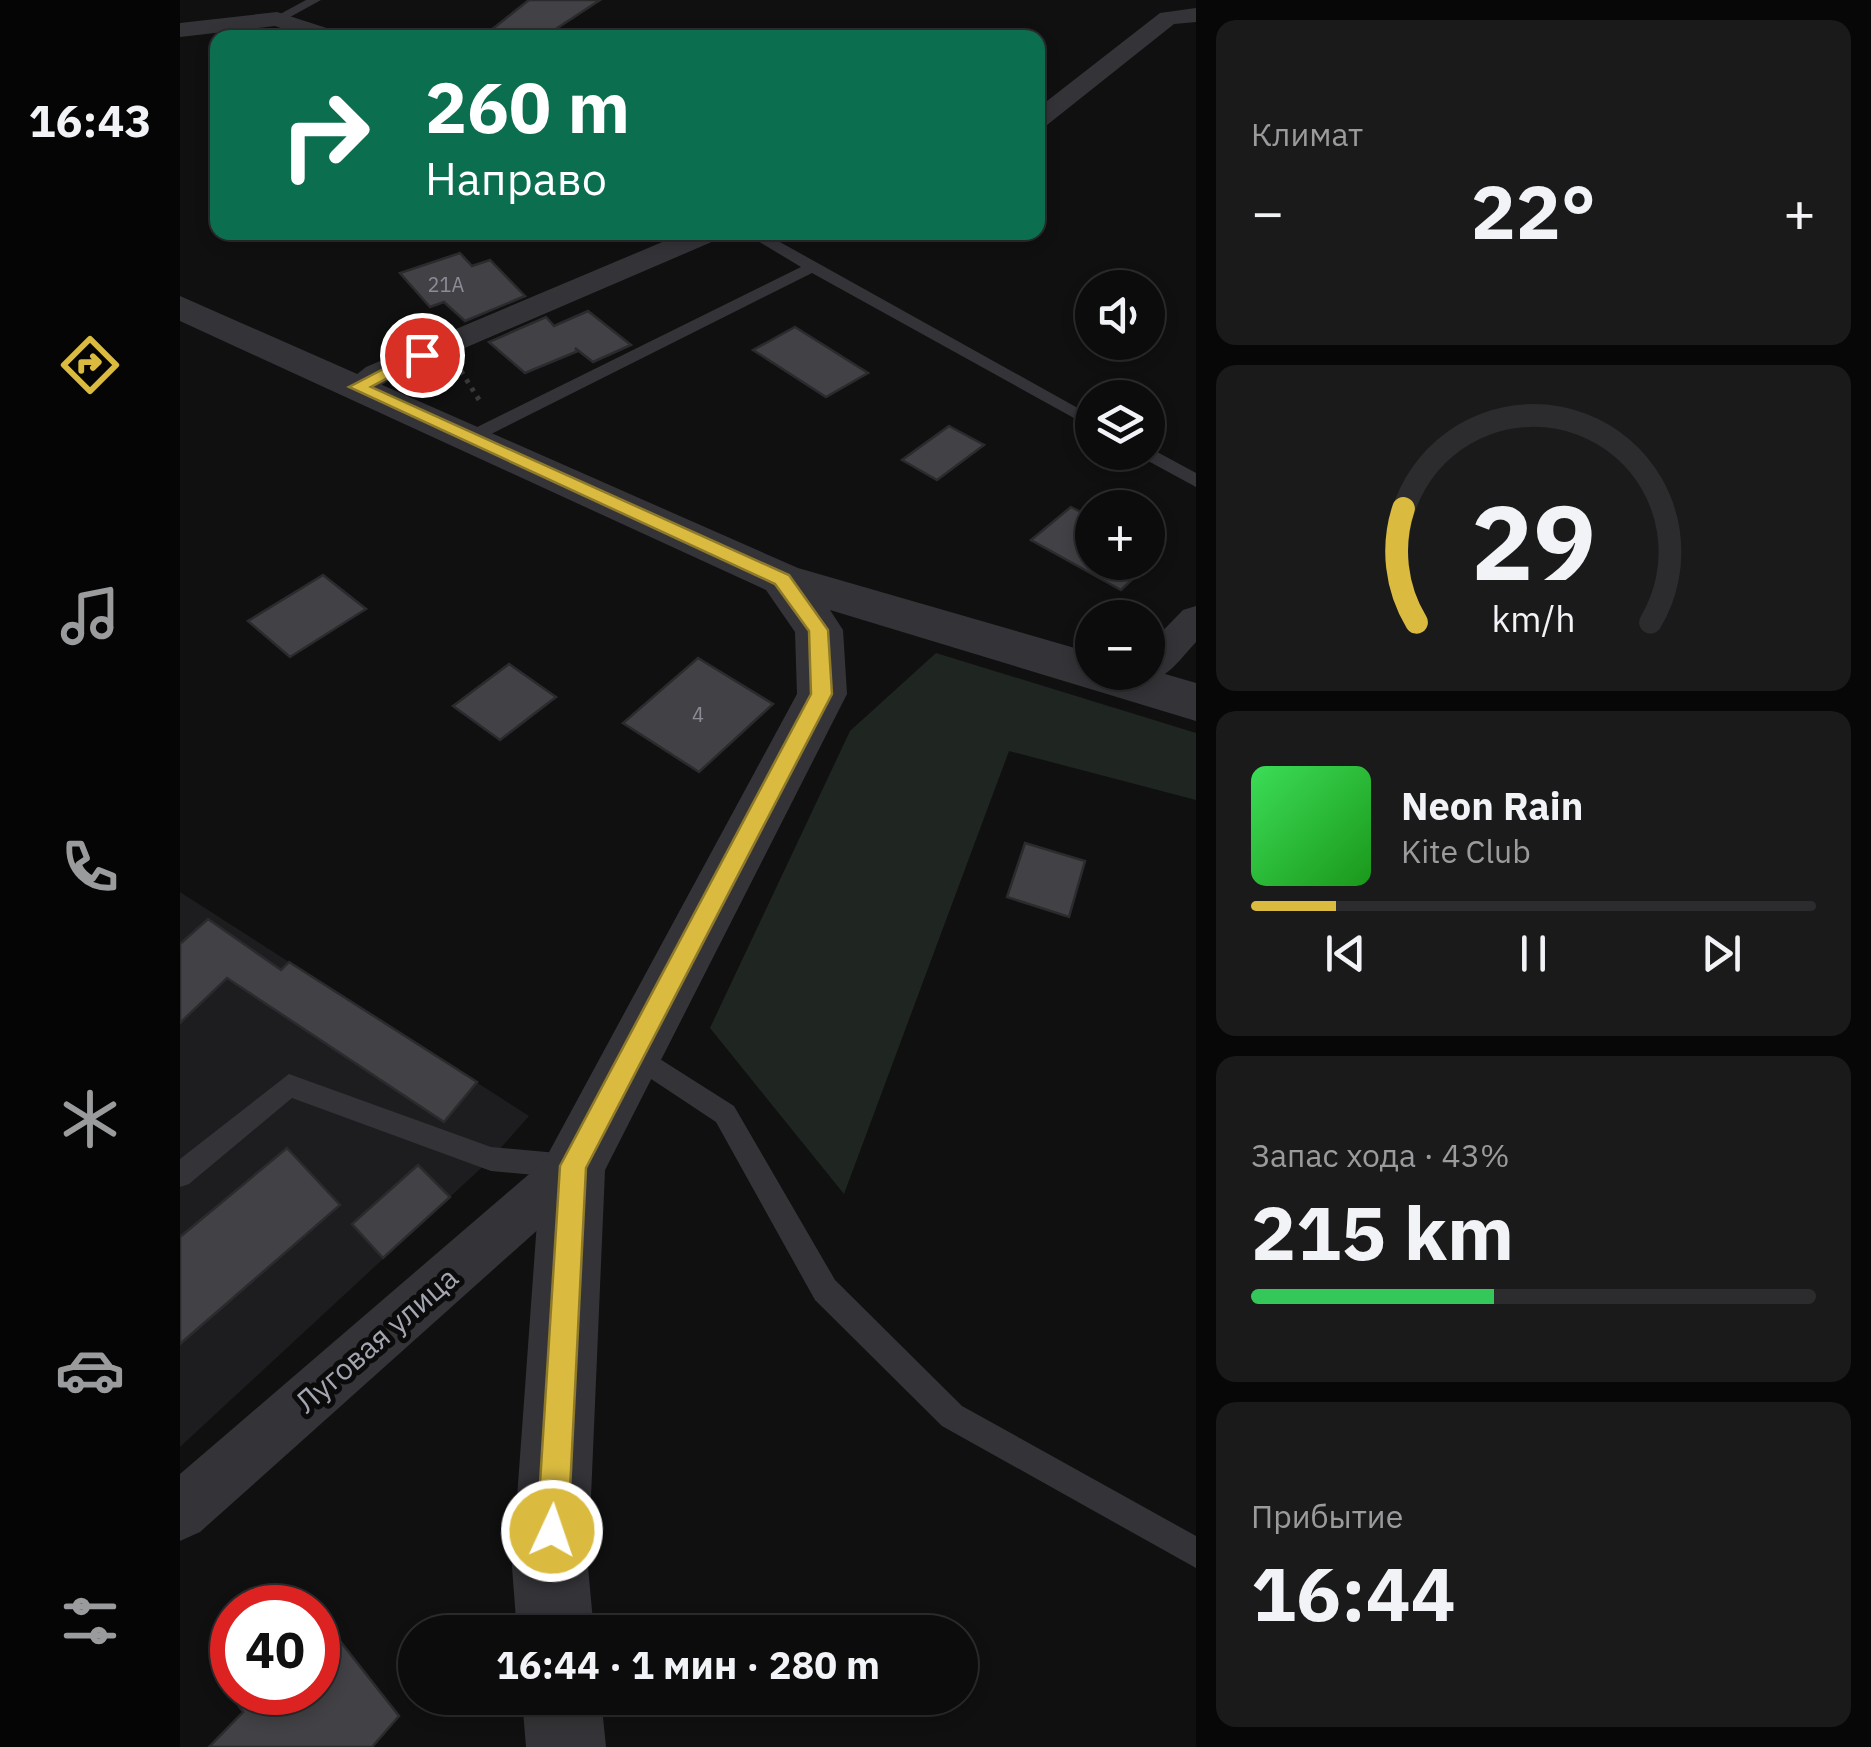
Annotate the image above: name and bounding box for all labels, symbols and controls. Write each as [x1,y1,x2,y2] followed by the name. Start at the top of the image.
[425,61,630,152] text: 260 m
[260,70,390,200] icon: right
[29,91,151,149] text: 16:43
[1251,113,1363,155] text: Климат
[425,149,607,207] text: Направо
[1471,162,1596,260] text: 22°
[1251,176,1284,247] text: −
[1783,176,1816,247] text: +
[1075,270,1165,690] map controls
[1075,270,1165,360] button: sound
[428,271,465,298] house number: 21А
[380,313,465,398] pin
[395,328,450,383] icon: arrive
[55,330,125,400] icon: directions
[1075,380,1165,470] button: layers
[1471,473,1596,609] text: 29
[1075,490,1165,580] button: +
[55,581,125,651] icon: music
[1491,595,1576,642] text: km/h
[1075,600,1165,690] button: −
[692,701,704,728] house number: 4
[1401,781,1583,830] text: Neon Rain
[1401,830,1531,872] text: Kite Club
[55,832,125,902] icon: phone
[1318,926,1373,981] icon: previous
[1506,926,1561,981] icon: pause
[1694,926,1749,981] icon: next
[55,1084,125,1154] icon: climate
[1251,1134,1510,1176] text: Запас хода · 43%
[1251,1183,1514,1281] text: 215 km
[286,1257,466,1421] street label: Луговая улица
[55,1335,125,1405] icon: car
[500,1479,604,1583] position arrow
[1251,1495,1403,1537] text: Прибытие
[1251,1544,1456,1642] text: 16:44
[210,1585,340,1715] speed limit sign: 40
[55,1586,125,1656] icon: filters
[496,1640,880,1689] text: 16:44 · 1 мин · 280 m

